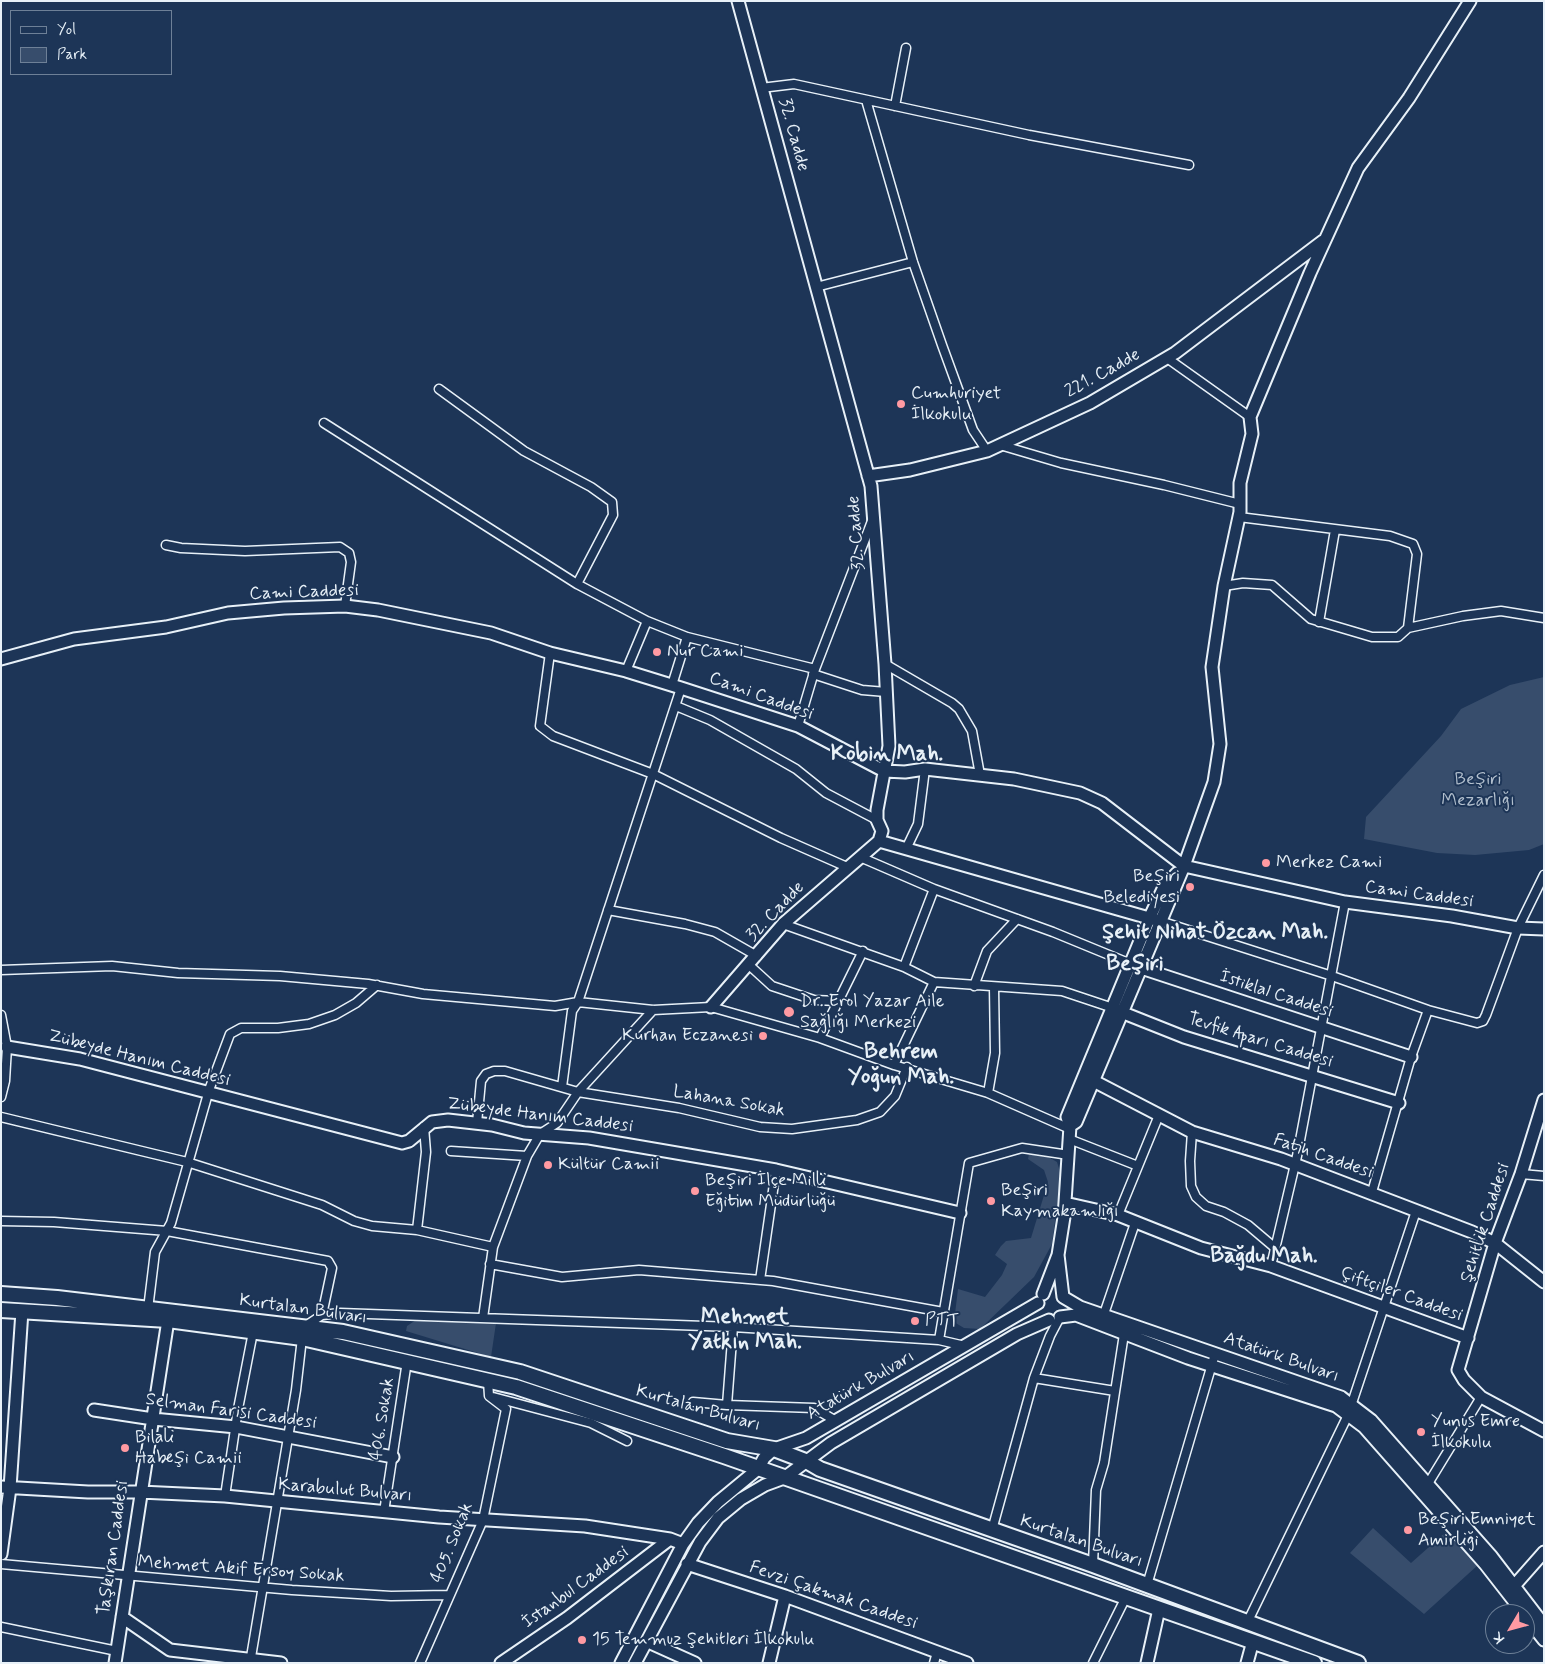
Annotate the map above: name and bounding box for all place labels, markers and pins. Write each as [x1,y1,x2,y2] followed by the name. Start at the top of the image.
[911,383,1001,426] place label: Cumhuriyet İlkokulu
[895,398,907,410] marker: Cumhuriyet İlkokulu
[667,641,743,663] place label: Nur Cami
[651,646,663,658] marker: Nur Cami
[1276,852,1382,874] place label: Merkez Cami
[1260,857,1272,869] marker: Merkez Cami
[1104,866,1180,909] place label: Beşiri Belediyesi
[1184,881,1196,893] marker: Beşiri Belediyesi
[800,991,944,1034] place label: Dr. Erol Yazar Aile Sağlığı Merkezi
[782,1005,796,1019] marker: Dr. Erol Yazar Aile Sağlığı Merkezi
[622,1025,753,1047] place label: Kurhan Eczanesi
[757,1030,769,1042] marker: Kurhan Eczanesi
[558,1154,659,1176] place label: Kültür Camii
[542,1159,554,1171] marker: Kültür Camii
[705,1170,835,1212] place label: Beşiri İlçe Milli Eğitim Müdürlüğü
[1001,1180,1119,1222] place label: Beşiri Kaymakamlığı
[689,1185,701,1197] marker: Beşiri İlçe Milli Eğitim Müdürlüğü
[985,1195,997,1207] marker: Beşiri Kaymakamlığı
[925,1310,959,1332] place label: PTT
[909,1315,921,1327] marker: PTT
[1431,1411,1520,1454] place label: Yunus Emre İlkokulu
[1415,1426,1427,1438] marker: Yunus Emre İlkokulu
[135,1427,242,1470] place label: Bilali Habeşi Camii
[119,1442,131,1454] marker: Bilali Habeşi Camii
[1418,1509,1536,1552] place label: Beşiri Emniyet Amirliği
[1402,1524,1414,1536] marker: Beşiri Emniyet Amirliği
[592,1629,814,1651] place label: 15 Temmuz Şehitleri İlkokulu
[576,1634,588,1646] marker: 15 Temmuz Şehitleri İlkokulu

